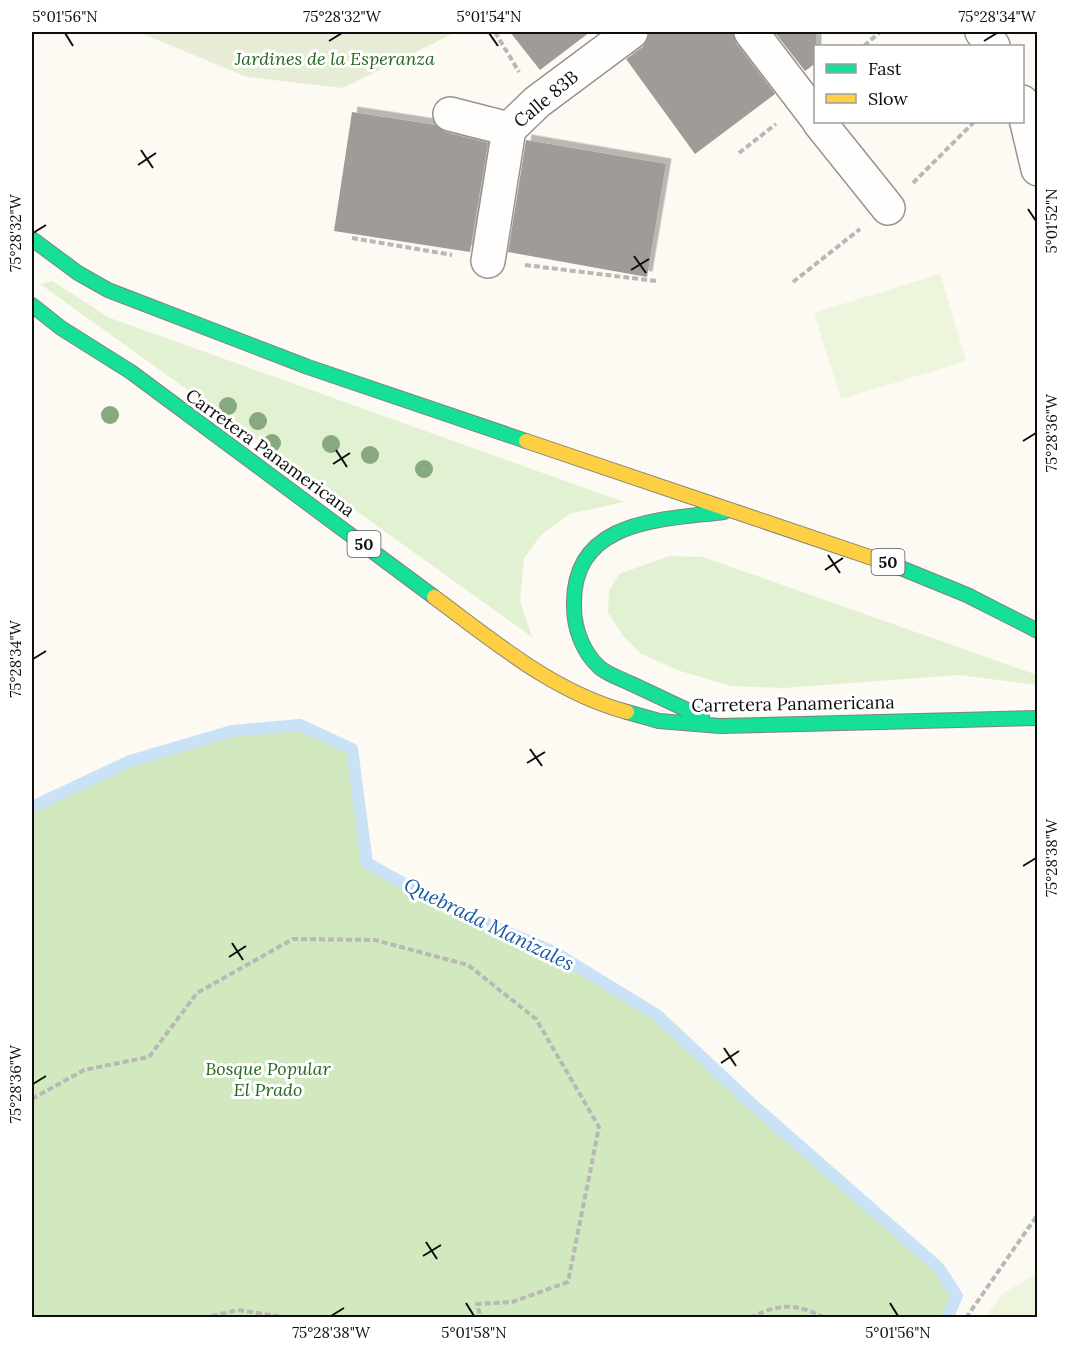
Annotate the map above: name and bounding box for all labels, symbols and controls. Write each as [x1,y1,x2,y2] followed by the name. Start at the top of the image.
[32,7,98,26] text: 5°01'56"N
[303,7,382,26] text: 75°28'32"W
[457,7,521,26] text: 5°01'54"N
[958,7,1037,26] text: 75°28'34"W
[814,45,1024,123] legend
[234,47,435,70] park label: Jardines de la Esperanza
[868,57,902,80] text: Fast
[509,65,583,132] street label: Calle 83B
[868,87,908,110] text: Slow
[1042,189,1061,254] text: 5°01'52"N
[6,193,25,272] text: 75°28'32"W
[181,384,359,522] street label: Carretera Panamericana
[1042,393,1061,472] text: 75°28'36"W
[348,531,380,557] road number: 50
[872,549,904,575] road number: 50
[6,619,25,698] text: 75°28'34"W
[691,690,895,717] street label: Carretera Panamericana
[1042,818,1061,897] text: 75°28'38"W
[400,871,579,976] water label: Quebrada Manizales
[6,1044,25,1123] text: 75°28'36"W
[205,1057,332,1101] park label: Bosque Popular El Prado
[292,1323,371,1342] text: 75°28'38"W
[441,1323,507,1342] text: 5°01'58"N
[865,1323,931,1342] text: 5°01'56"N

